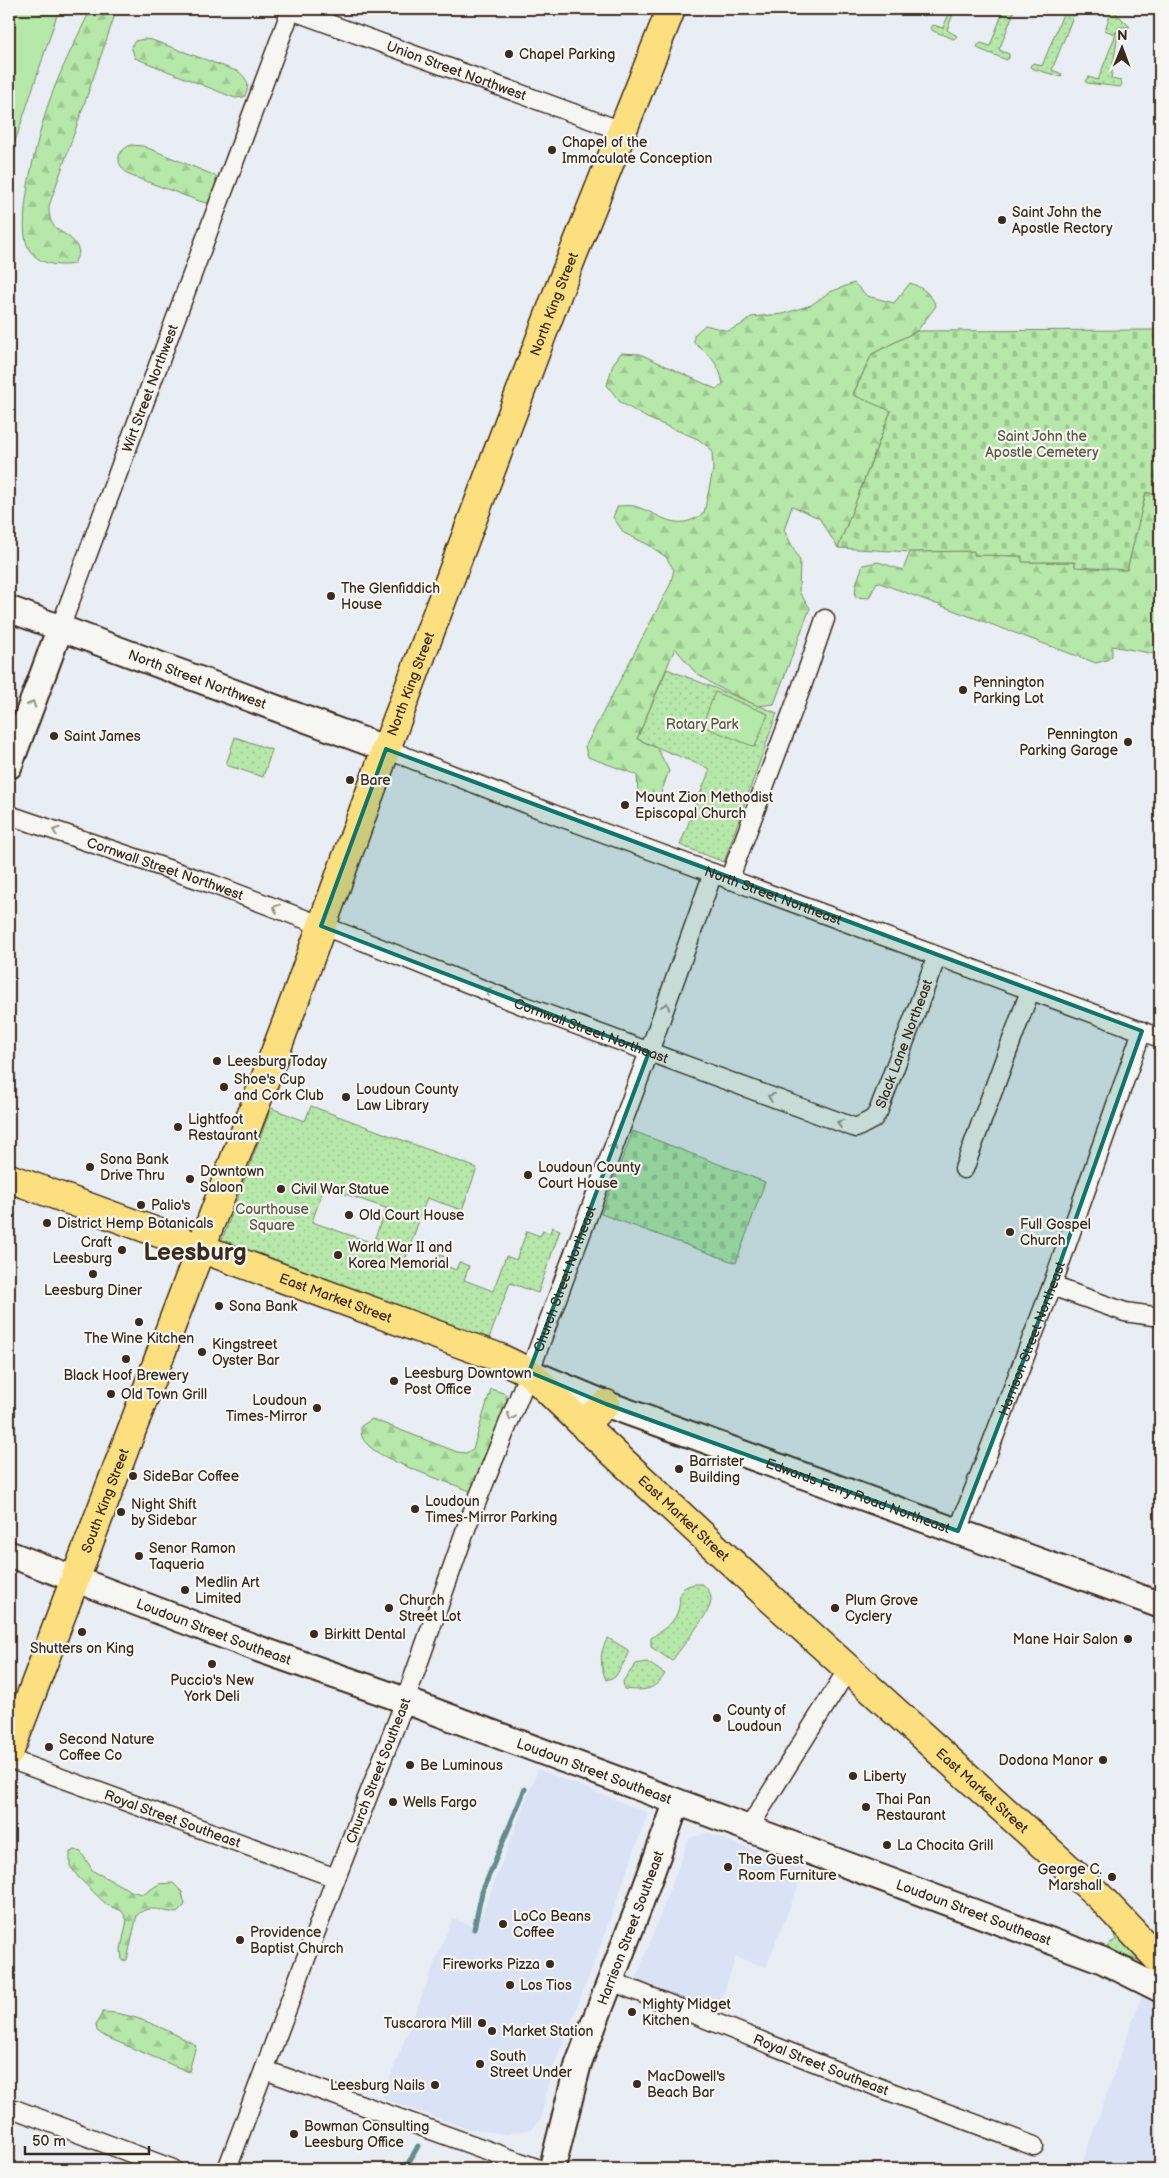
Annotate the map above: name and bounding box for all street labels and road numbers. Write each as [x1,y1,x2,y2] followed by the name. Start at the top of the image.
[384,38,529,105] street label: Union Street Northwest
[527,249,582,359] street label: North King Street
[118,321,182,455] street label: Wirt Street Northwest
[384,629,439,739] street label: North King Street
[126,646,269,713] street label: North Street Northwest
[84,834,246,904] street label: Cornwall Street Northwest
[702,863,845,929] street label: North Street Northeast
[872,976,937,1111] street label: Slack Lane Northeast
[511,995,671,1067] street label: Cornwall Street Northeast
[530,1203,600,1354] street label: Church Street Northeast
[995,1259,1069,1418] street label: Harrison Street Northeast
[277,1270,395,1327] street label: East Market Street
[78,1446,133,1555] street label: South King Street
[763,1455,953,1537] street label: Edwards Ferry Road Northeast
[634,1472,733,1565] street label: East Market Street
[134,1595,294,1669] street label: Loudoun Street Southeast
[342,1695,415,1846] street label: Church Street Southeast
[514,1735,674,1808] street label: Loudoun Street Southeast
[932,1745,1032,1837] street label: East Market Street
[102,1786,244,1852] street label: Royal Street Southeast
[594,1848,668,2008] street label: Harrison Street Southeast
[894,1876,1054,1949] street label: Loudoun Street Southeast
[751,2031,891,2100] street label: Royal Street Southeast

